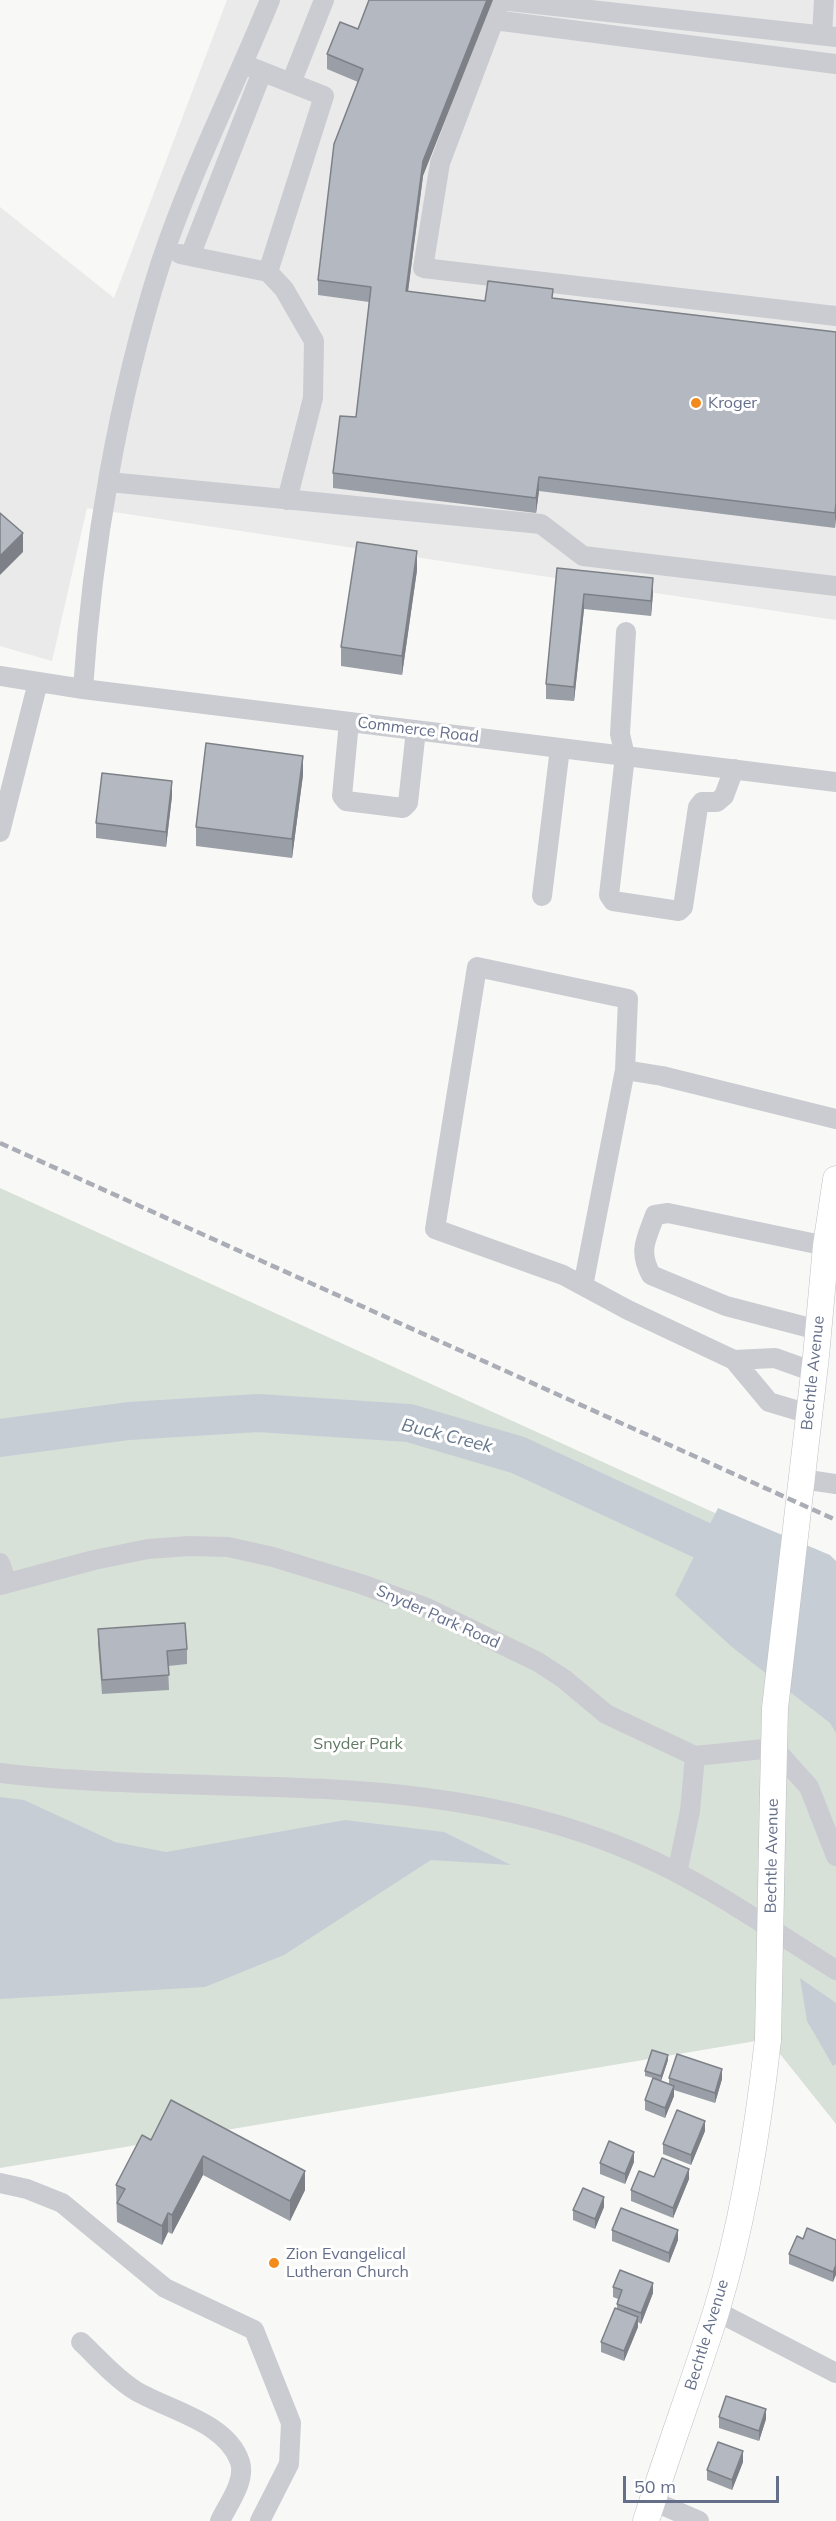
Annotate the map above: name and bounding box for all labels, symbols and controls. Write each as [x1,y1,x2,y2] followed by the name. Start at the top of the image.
[708,393,757,413] place label: Kroger
[689,396,703,410] marker: Kroger
[356,713,480,747] street label: Commerce Road
[797,1315,829,1431] street label: Bechtle Avenue
[399,1414,495,1458] water label: Buck Creek
[373,1581,503,1653] street label: Snyder Park Road
[313,1734,403,1754] park label: Snyder Park
[761,1798,783,1914] street label: Bechtle Avenue
[286,2244,409,2282] place label: Zion Evangelical Lutheran Church
[267,2256,281,2270] marker: Zion Evangelical Lutheran Church
[681,2277,733,2393] street label: Bechtle Avenue
[626,2464,782,2502] scale bar
[634,2475,676,2498] text: 50 m

